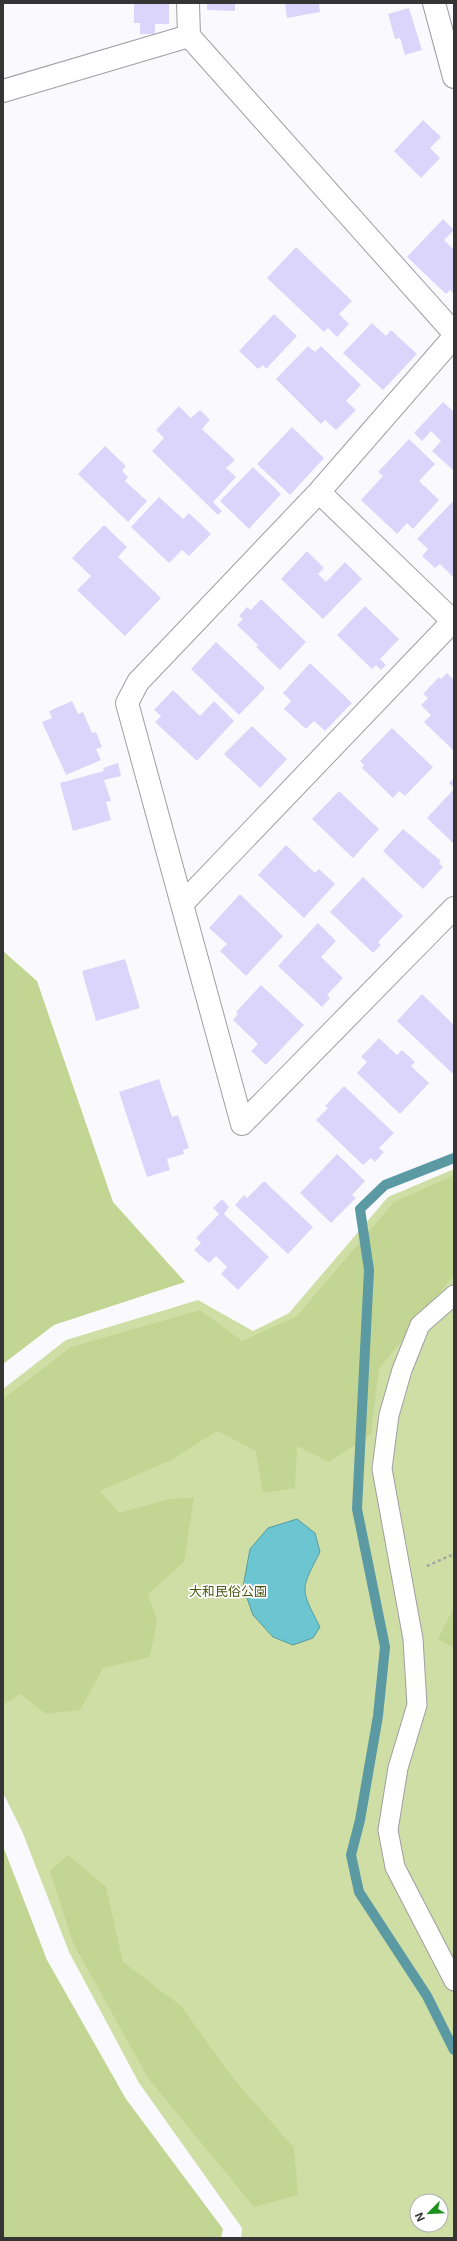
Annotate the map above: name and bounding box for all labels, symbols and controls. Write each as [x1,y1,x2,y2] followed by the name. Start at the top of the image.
[189,1583,267,1599] park label: 大和民俗公園
[409,2193,449,2233] north arrow
[412,2210,428,2224] text: N

